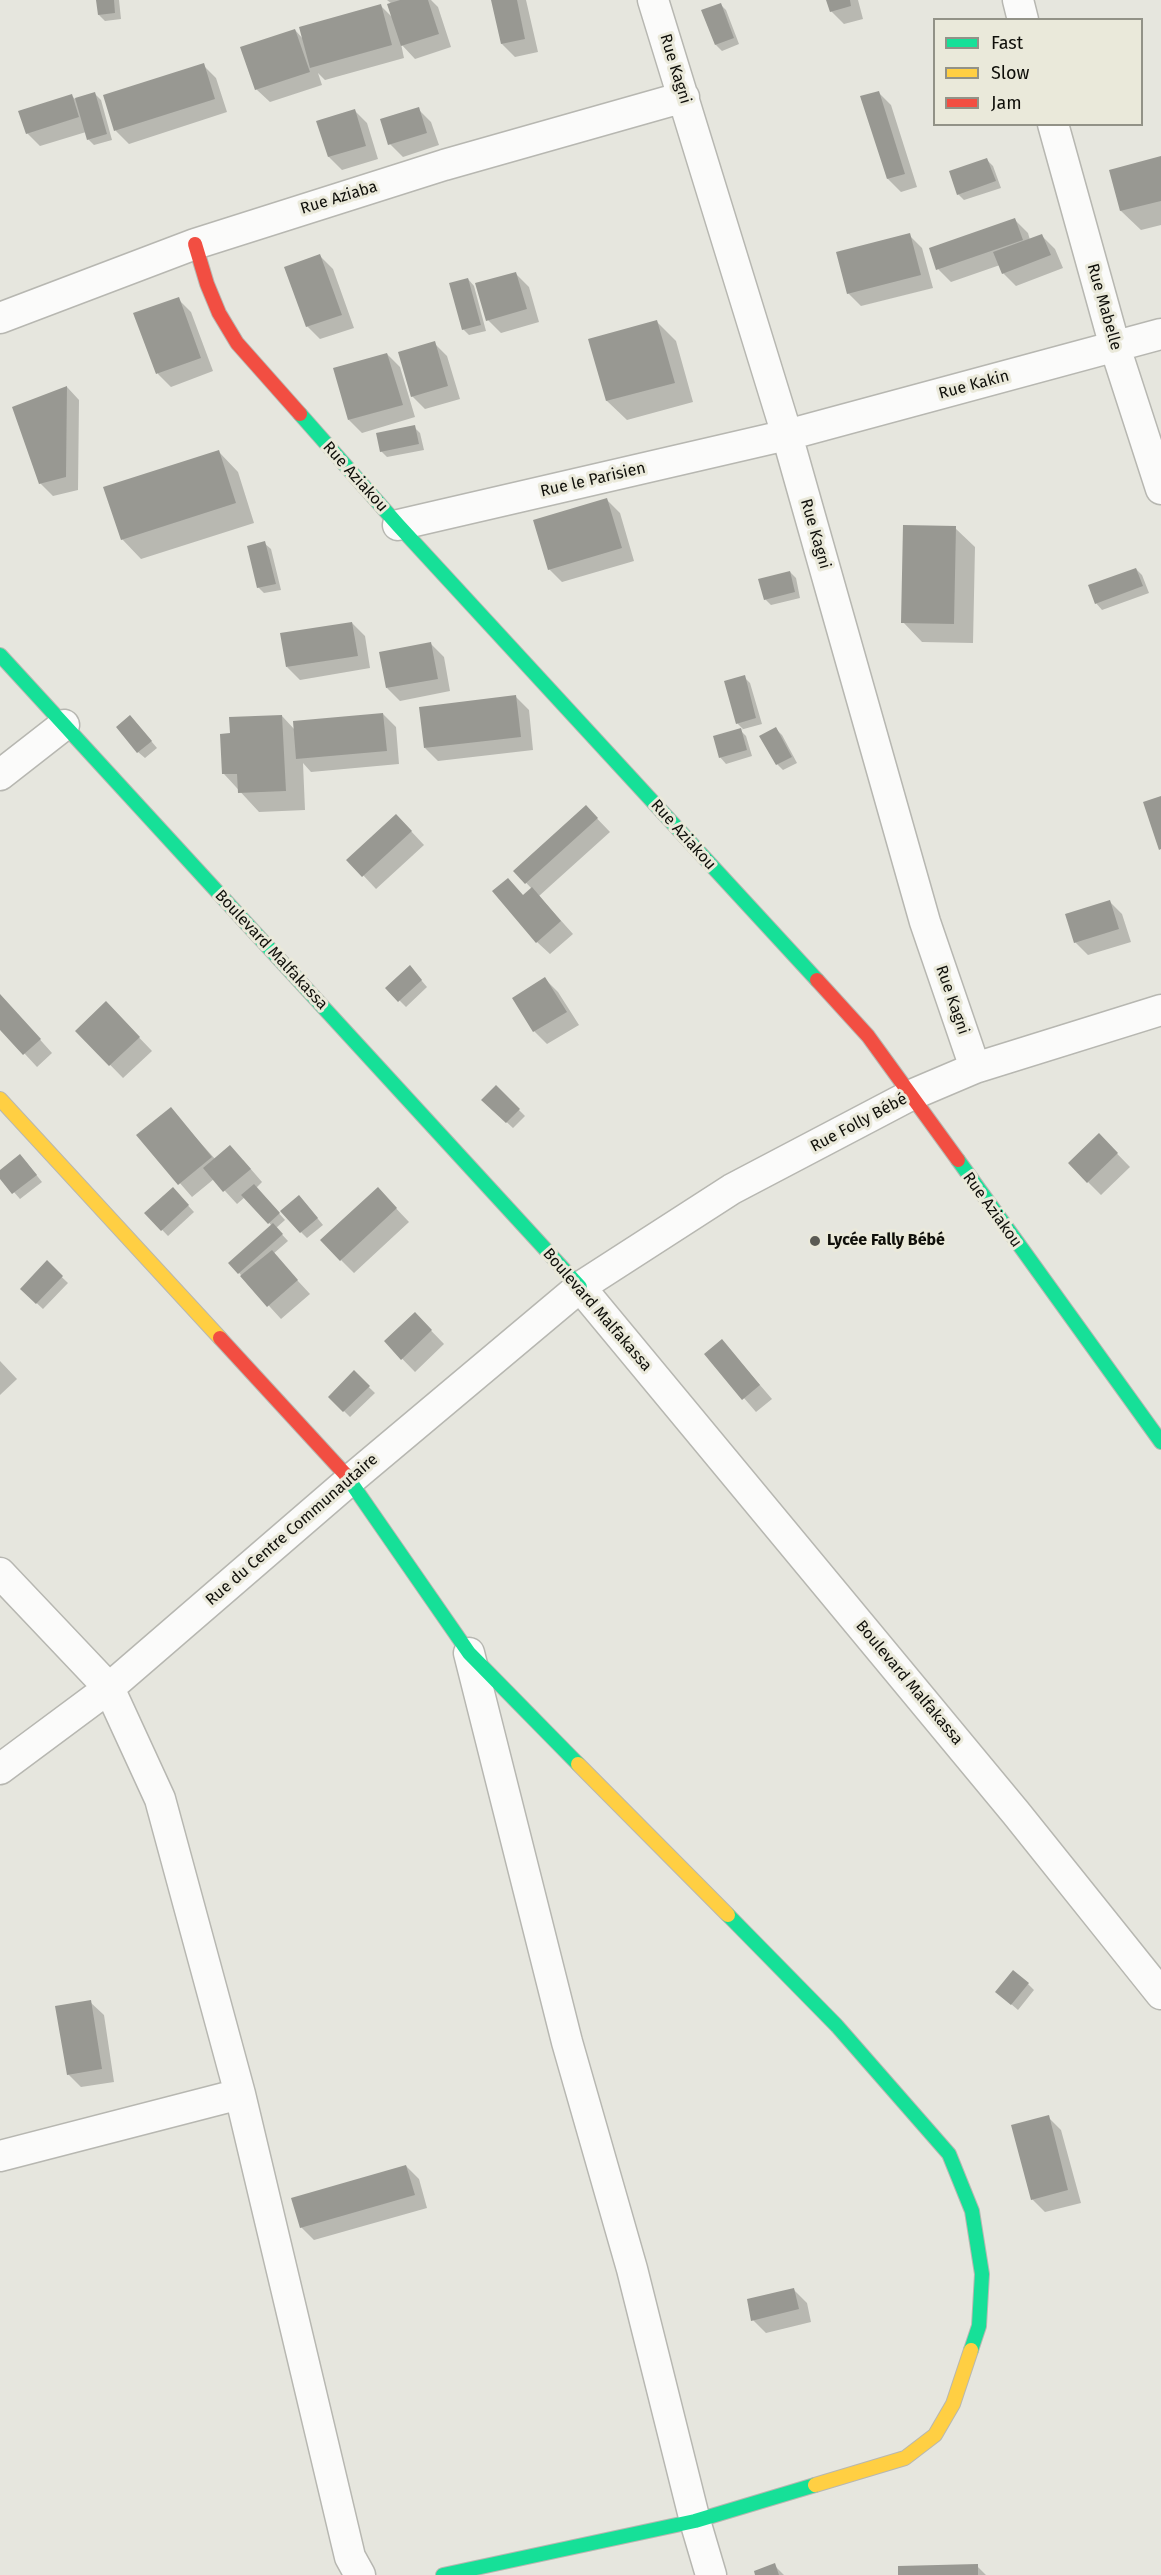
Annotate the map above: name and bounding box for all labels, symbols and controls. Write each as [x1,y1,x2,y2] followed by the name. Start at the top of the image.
[933,18,1143,126] legend
[655,32,695,106] street label: Rue Kagni
[991,32,1023,54] text: Fast
[991,62,1029,84] text: Slow
[991,92,1022,114] text: Jam
[298,177,380,219] street label: Rue Aziaba
[1082,261,1126,353] street label: Rue Mabelle
[937,366,1011,404] street label: Rue Kakin
[318,438,392,516] street label: Rue Aziakou
[539,459,647,501] street label: Rue le Parisien
[796,497,834,571] street label: Rue Kagni
[646,796,720,874] street label: Rue Aziakou
[211,886,331,1014] street label: Boulevard Malfakassa
[931,963,973,1037] street label: Rue Kagni
[807,1090,911,1156] street label: Rue Folly Bébé
[958,1169,1026,1251] street label: Rue Aziakou
[827,1231,945,1251] place label: Lycée Fally Bébé
[808,1234,822,1248] marker: Lycée Fally Bébé
[538,1245,656,1375] street label: Boulevard Malfakassa
[202,1450,382,1610] street label: Rue du Centre Communautaire
[851,1617,967,1749] street label: Boulevard Malfakassa

